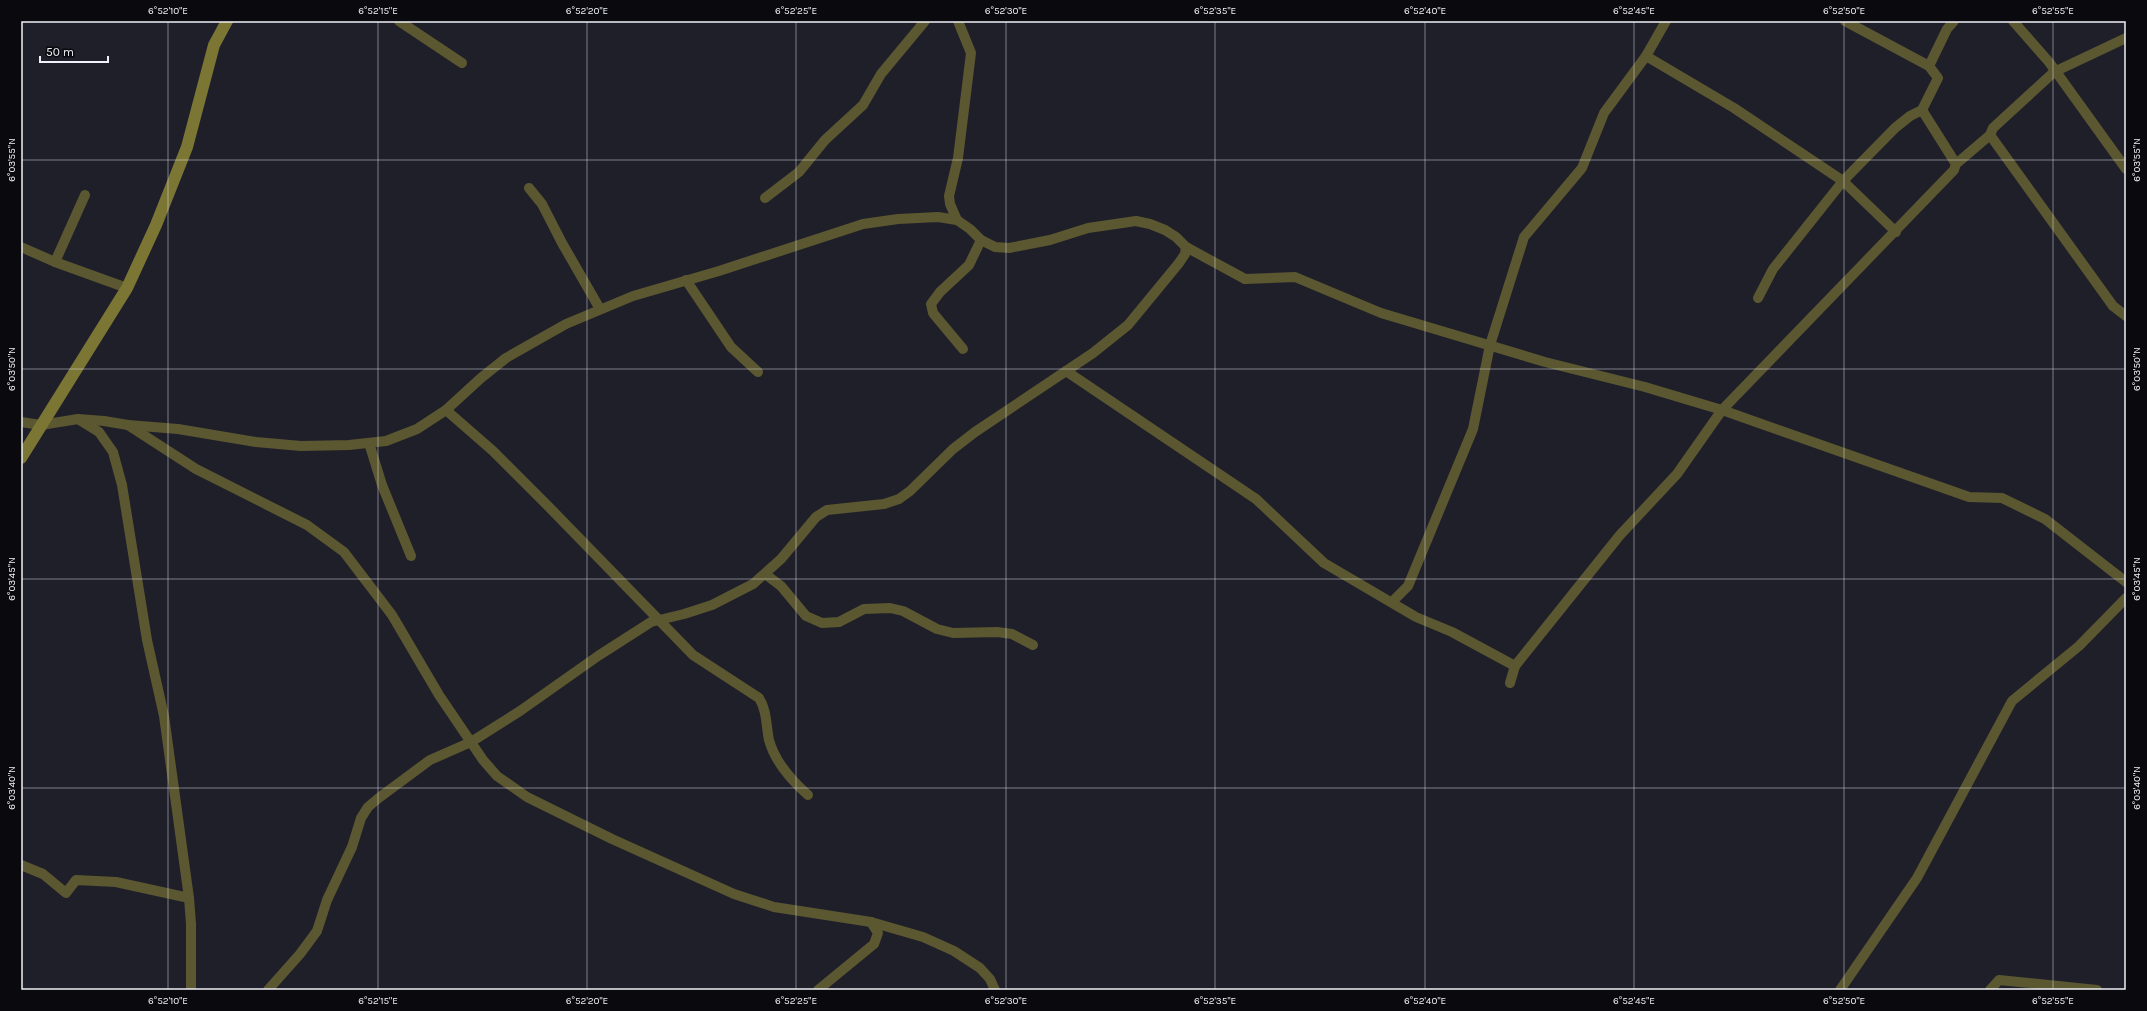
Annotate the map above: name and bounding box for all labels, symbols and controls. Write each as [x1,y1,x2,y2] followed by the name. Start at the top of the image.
[148,5,188,17] text: 6°52'10"E
[358,5,398,17] text: 6°52'15"E
[566,5,608,17] text: 6°52'20"E
[775,5,817,17] text: 6°52'25"E
[985,5,1027,17] text: 6°52'30"E
[1194,5,1236,17] text: 6°52'35"E
[1404,5,1446,17] text: 6°52'40"E
[1613,5,1655,17] text: 6°52'45"E
[1823,5,1865,17] text: 6°52'50"E
[2032,5,2074,17] text: 6°52'55"E
[40,38,108,64] scale bar
[46,45,74,59] text: 50 m
[6,138,18,182] text: 6°03'55"N
[2131,138,2143,182] text: 6°03'55"N
[6,347,18,391] text: 6°03'50"N
[2131,347,2143,391] text: 6°03'50"N
[6,557,18,601] text: 6°03'45"N
[2131,557,2143,601] text: 6°03'45"N
[6,766,18,810] text: 6°03'40"N
[2131,766,2143,810] text: 6°03'40"N
[148,995,188,1007] text: 6°52'10"E
[358,995,398,1007] text: 6°52'15"E
[566,995,608,1007] text: 6°52'20"E
[775,995,817,1007] text: 6°52'25"E
[985,995,1027,1007] text: 6°52'30"E
[1194,995,1236,1007] text: 6°52'35"E
[1404,995,1446,1007] text: 6°52'40"E
[1613,995,1655,1007] text: 6°52'45"E
[1823,995,1865,1007] text: 6°52'50"E
[2032,995,2074,1007] text: 6°52'55"E

